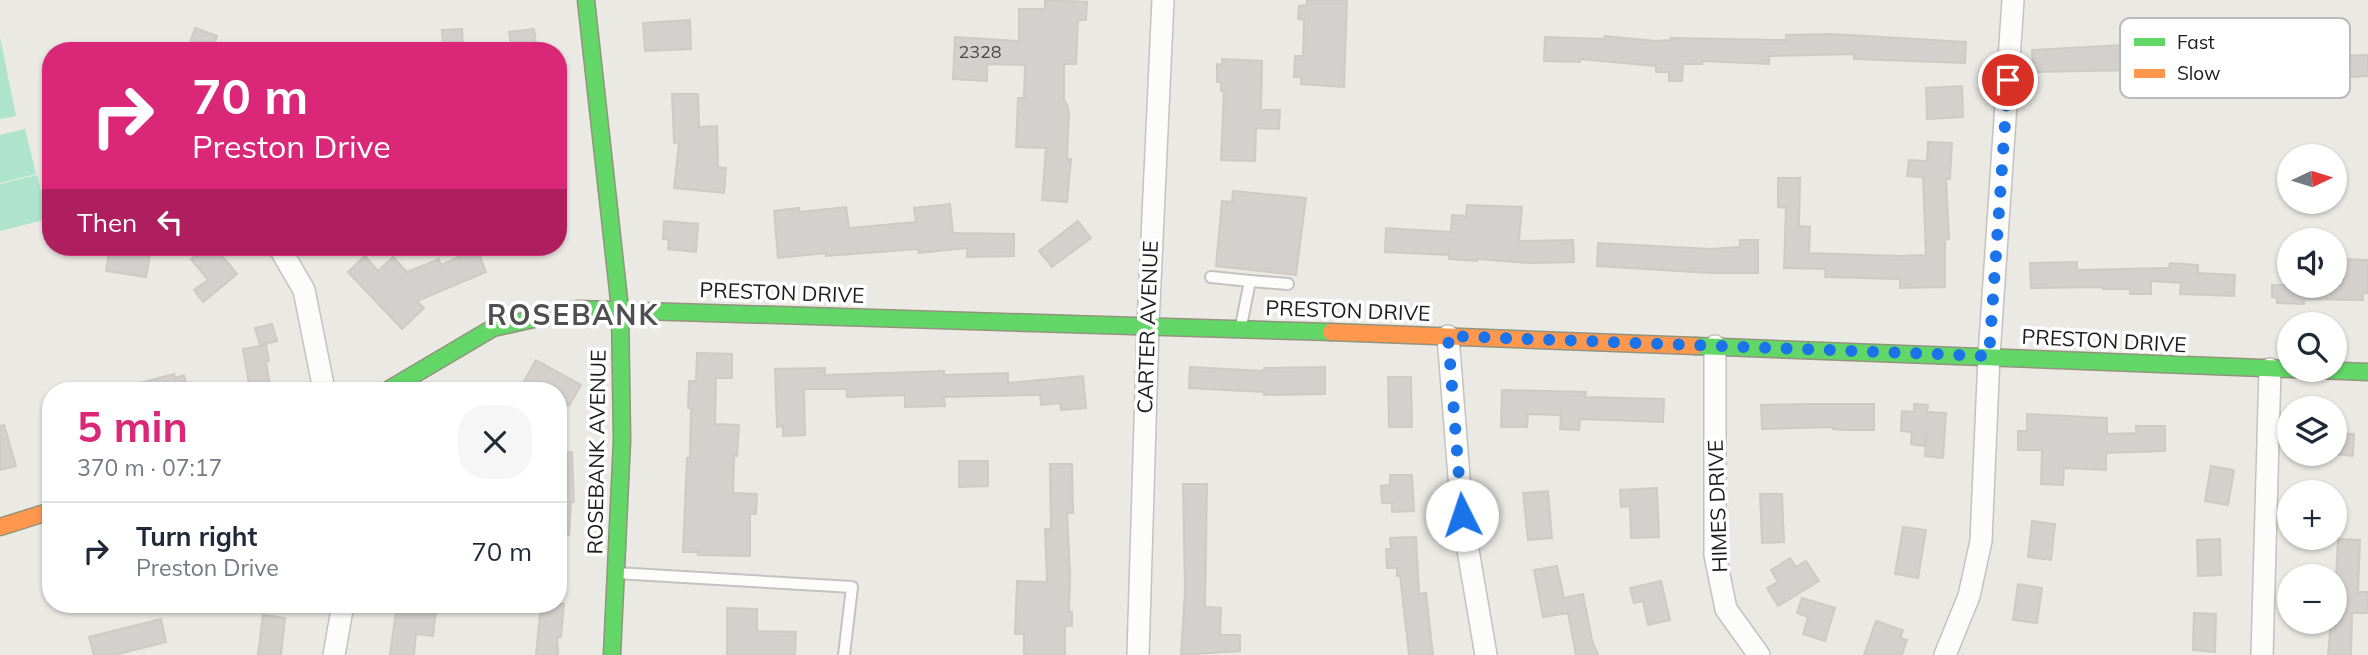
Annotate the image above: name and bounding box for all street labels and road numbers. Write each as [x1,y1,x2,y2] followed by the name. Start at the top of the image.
[1131,240,1163,414] street label: CARTER AVENUE
[699,276,865,308] street label: PRESTON DRIVE
[1265,294,1431,326] street label: PRESTON DRIVE
[2021,323,2187,357] street label: PRESTON DRIVE
[581,349,611,555] street label: ROSEBANK AVENUE
[1702,439,1732,573] street label: HIMES DRIVE

